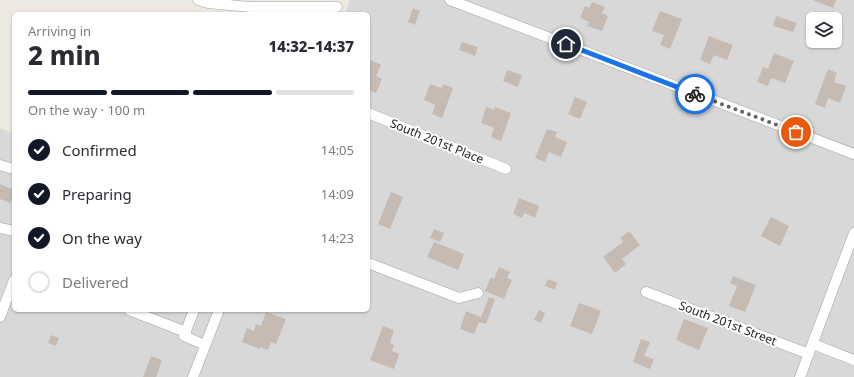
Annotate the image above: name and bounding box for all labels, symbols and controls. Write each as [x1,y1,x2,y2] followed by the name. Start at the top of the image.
[806,12,842,48] map controls
[806,12,842,48] button: layers
[28,22,91,40] text: Arriving in
[549,27,583,61] pin
[555,33,577,55] icon: home
[269,36,354,56] text: 14:32–14:37
[28,37,101,73] text: 2 min
[675,74,715,114] courier
[684,83,706,105] icon: bike
[28,101,145,119] text: On the way · 100 m
[388,114,487,168] street label: South 201st Place
[779,115,813,149] pin
[785,121,807,143] icon: bag
[28,139,50,161] icon: check
[62,140,137,160] text: Confirmed
[321,141,354,159] text: 14:05
[28,183,50,205] icon: check
[62,184,132,204] text: Preparing
[321,185,354,203] text: 14:09
[28,227,50,249] icon: check
[62,228,142,248] text: On the way
[321,229,354,247] text: 14:23
[62,272,129,292] text: Delivered
[677,297,780,350] street label: South 201st Street

